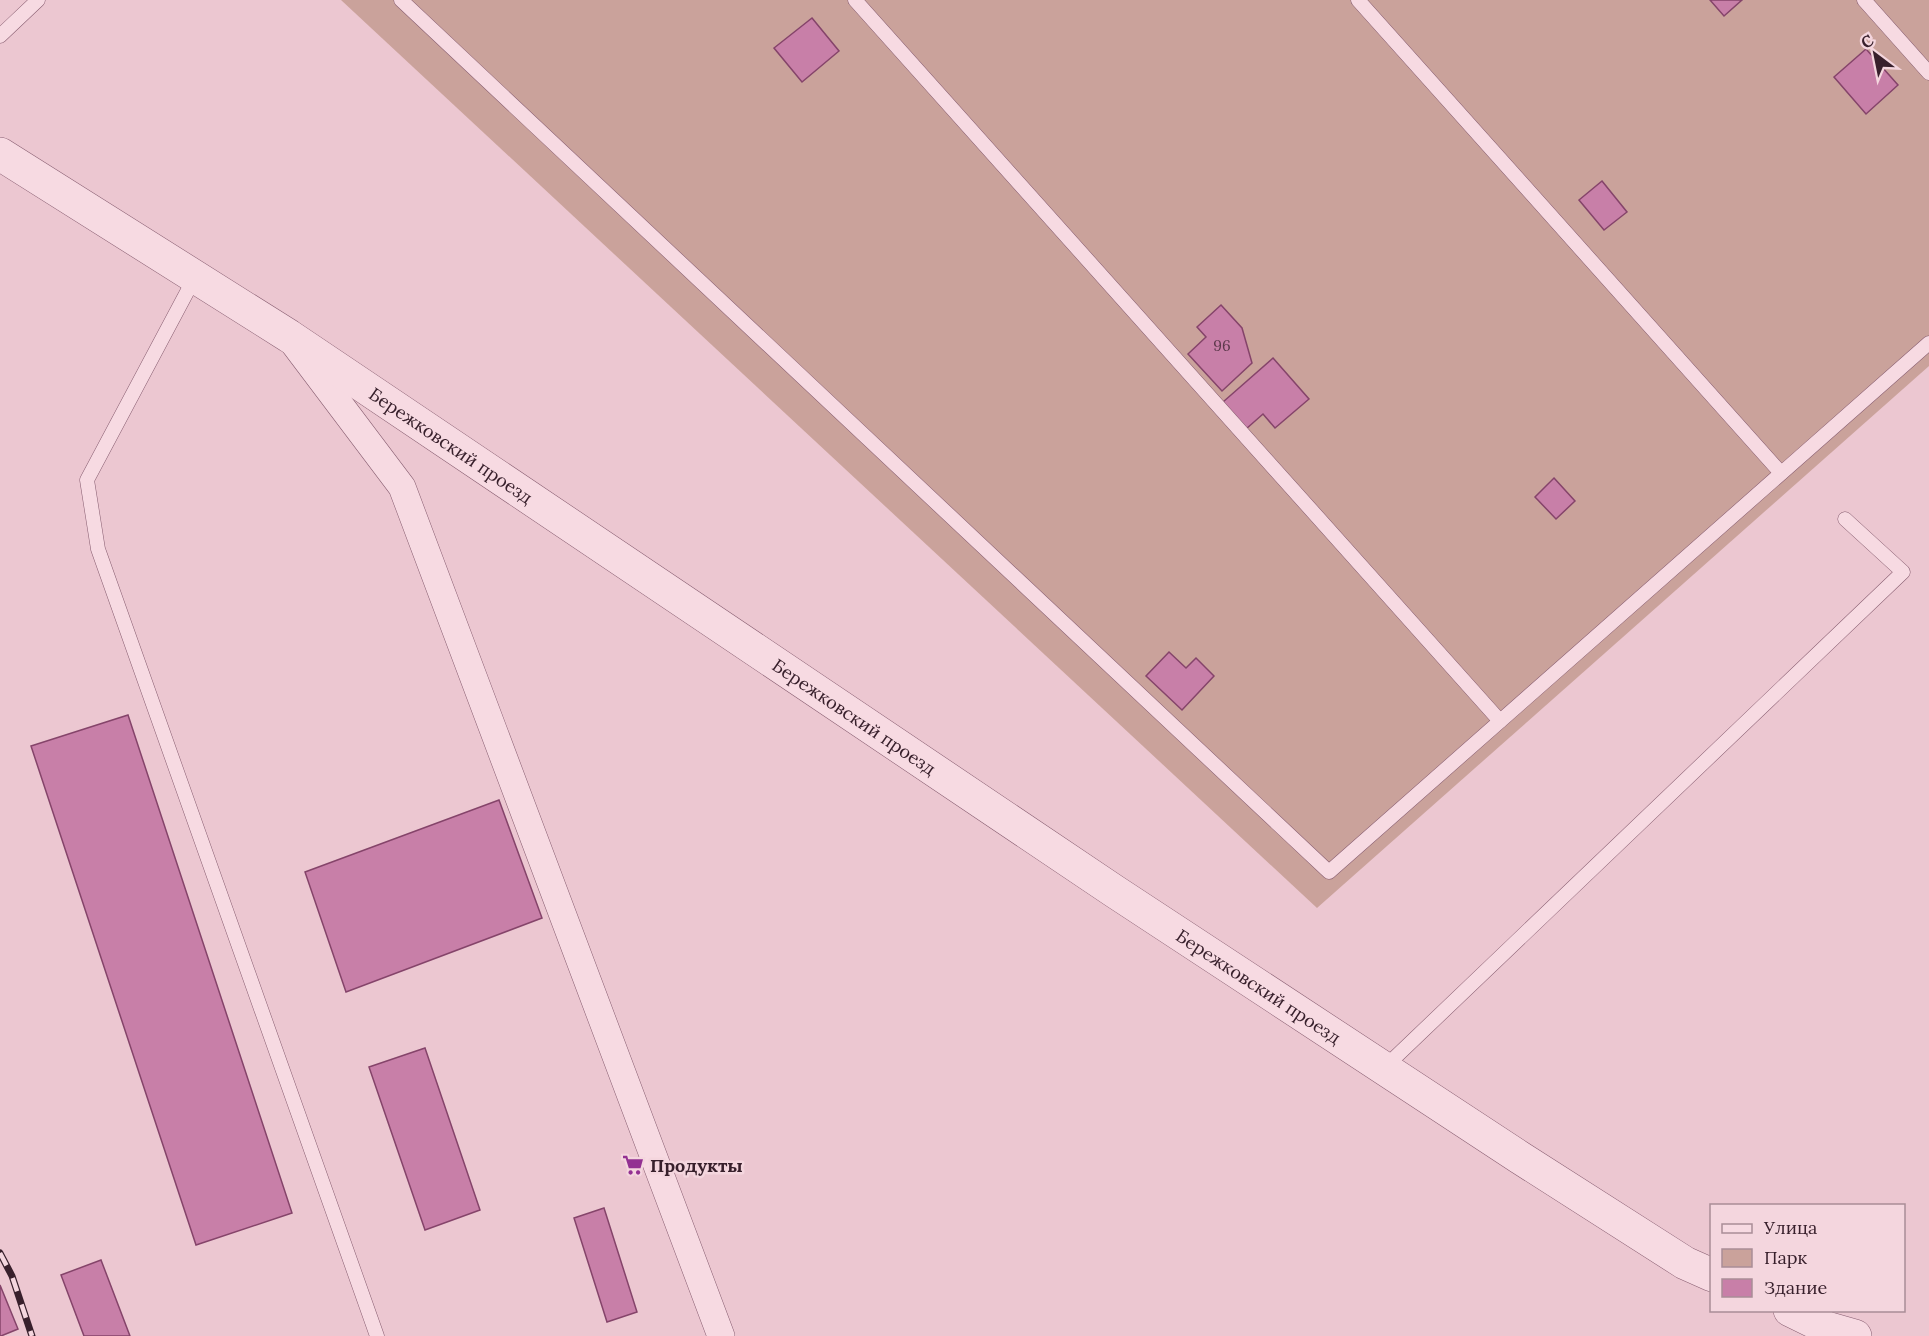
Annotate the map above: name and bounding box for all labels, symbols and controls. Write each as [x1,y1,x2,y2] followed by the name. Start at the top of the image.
[1845,24,1905,84] north arrow
[1857,30,1877,53] text: С
[1213,336,1231,355] house number: 96
[365,382,538,509] street label: Бережковский проезд
[768,653,941,780] street label: Бережковский проезд
[1172,924,1346,1049] street label: Бережковский проезд
[621,1153,645,1177] supermarket icon: Продукты
[650,1154,743,1177] place label: Продукты
[1710,1204,1905,1312] legend
[1763,1216,1817,1239] text: Улица
[1764,1246,1808,1269] text: Парк
[1764,1276,1827,1299] text: Здание

